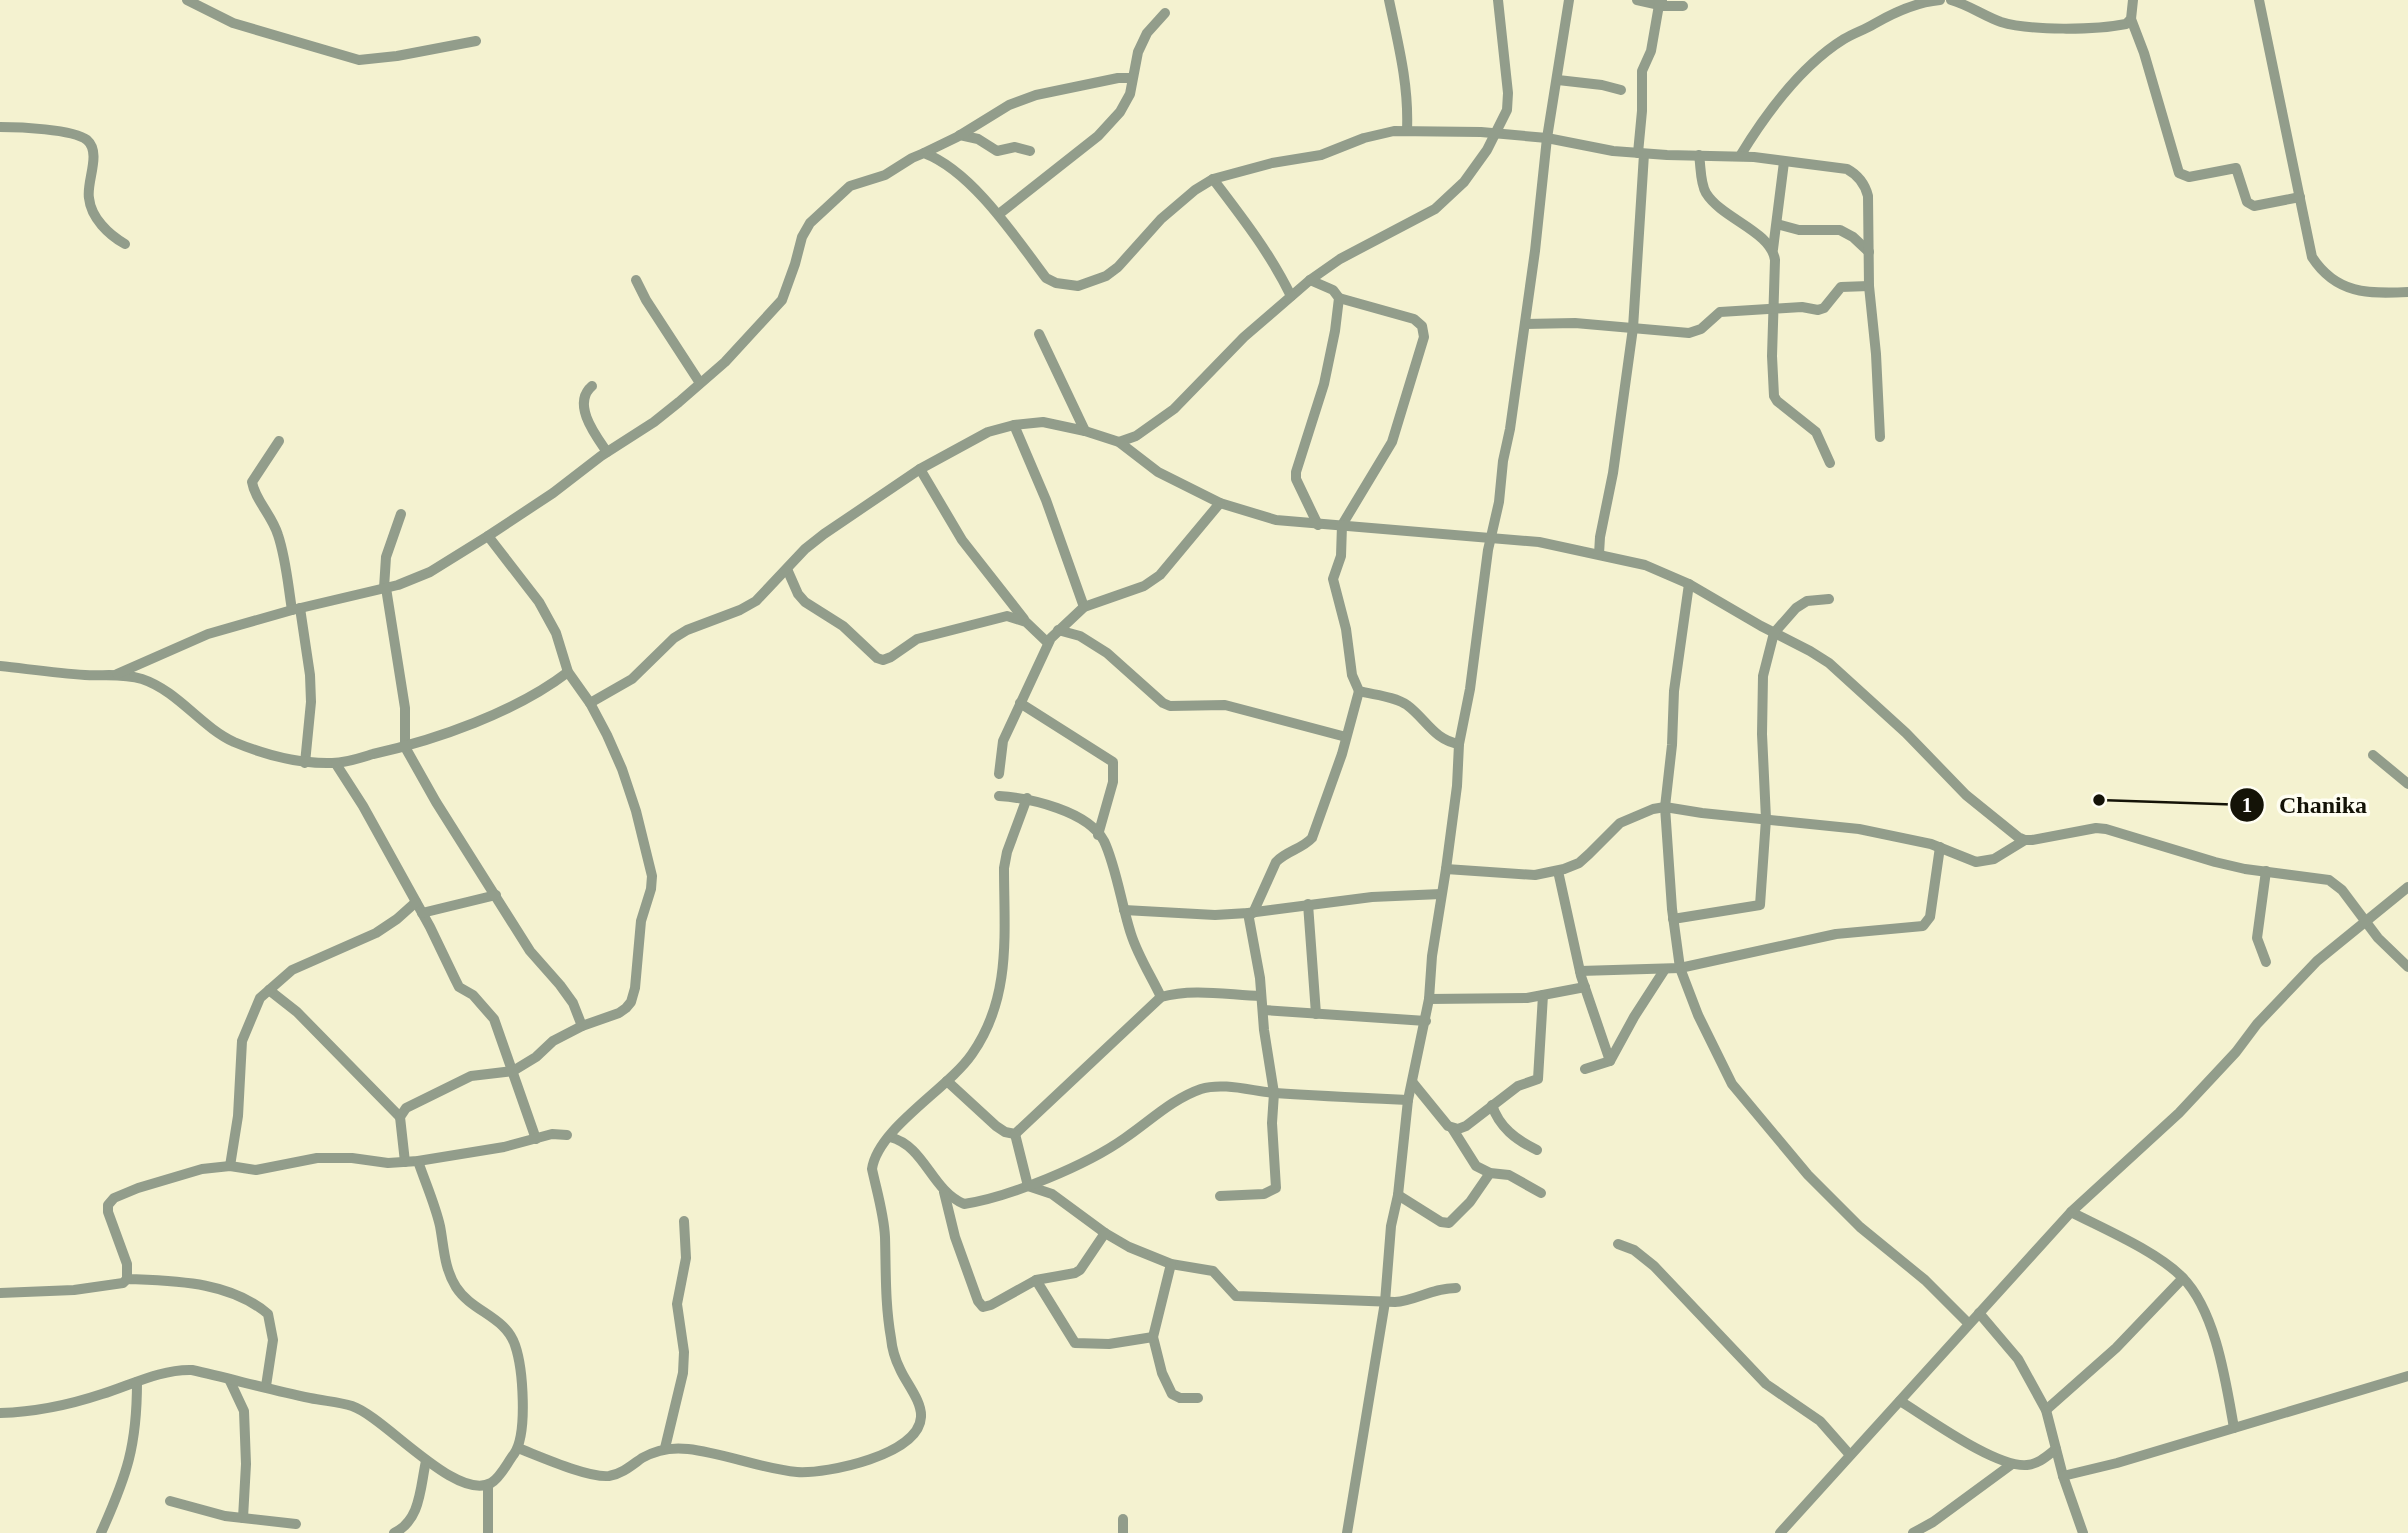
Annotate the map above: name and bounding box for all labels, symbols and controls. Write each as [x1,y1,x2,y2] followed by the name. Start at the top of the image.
[2230,782,2381,827] callout: Chanika
[2279,792,2367,818] text: Chanika
[2242,793,2252,817] text: 1

